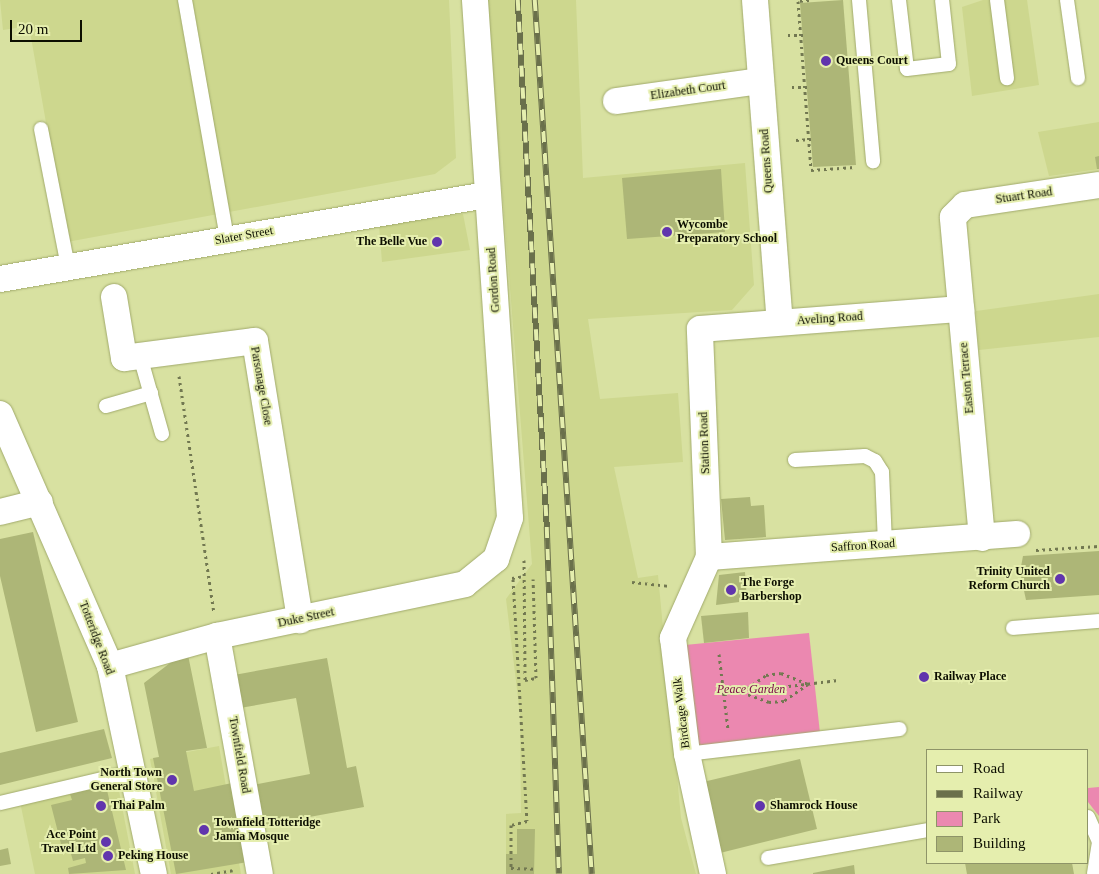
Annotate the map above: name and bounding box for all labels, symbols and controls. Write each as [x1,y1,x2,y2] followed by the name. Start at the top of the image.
[12,10,85,42] scale bar
[18,21,48,37] text: 20 m
[836,54,908,68] place label: Queens Court
[820,55,832,67] marker: Queens Court
[650,79,726,103] street label: Elizabeth Court
[758,128,776,194] street label: Queens Road
[995,185,1053,207] street label: Stuart Road
[677,218,777,246] place label: Wycombe Preparatory School
[214,224,274,248] street label: Slater Street
[661,226,673,238] marker: Wycombe Preparatory School
[356,235,427,249] place label: The Belle Vue
[431,236,443,248] marker: The Belle Vue
[485,247,503,313] street label: Gordon Road
[797,310,863,328] street label: Aveling Road
[957,342,977,414] street label: Easton Terrace
[247,346,275,426] street label: Parsonage Close
[697,412,713,474] street label: Station Road
[831,537,895,555] street label: Saffron Road
[969,565,1050,593] place label: Trinity United Reform Church
[1054,573,1066,585] marker: Trinity United Reform Church
[741,576,802,604] place label: The Forge Barbershop
[725,584,737,596] marker: The Forge Barbershop
[75,599,117,677] street label: Totteridge Road
[277,605,335,631] street label: Duke Street
[934,670,1006,684] place label: Railway Place
[918,671,930,683] marker: Railway Place
[671,677,693,749] street label: Birdcage Walk
[717,683,785,697] park label: Peace Garden
[225,716,253,794] street label: Townfield Road
[926,749,1089,864] legend
[973,760,1005,776] text: Road
[91,766,162,794] place label: North Town General Store
[166,774,178,786] marker: North Town General Store
[973,785,1023,801] text: Railway
[111,799,165,813] place label: Thai Palm
[770,799,857,813] place label: Shamrock House
[95,800,107,812] marker: Thai Palm
[754,800,766,812] marker: Shamrock House
[973,810,1001,826] text: Park
[214,816,321,844] place label: Townfield Totteridge Jamia Mosque
[198,824,210,836] marker: Townfield Totteridge Jamia Mosque
[41,828,96,856] place label: Ace Point Travel Ltd
[973,835,1026,851] text: Building
[100,836,112,848] marker: Ace Point Travel Ltd
[118,849,188,863] place label: Peking House
[102,850,114,862] marker: Peking House

